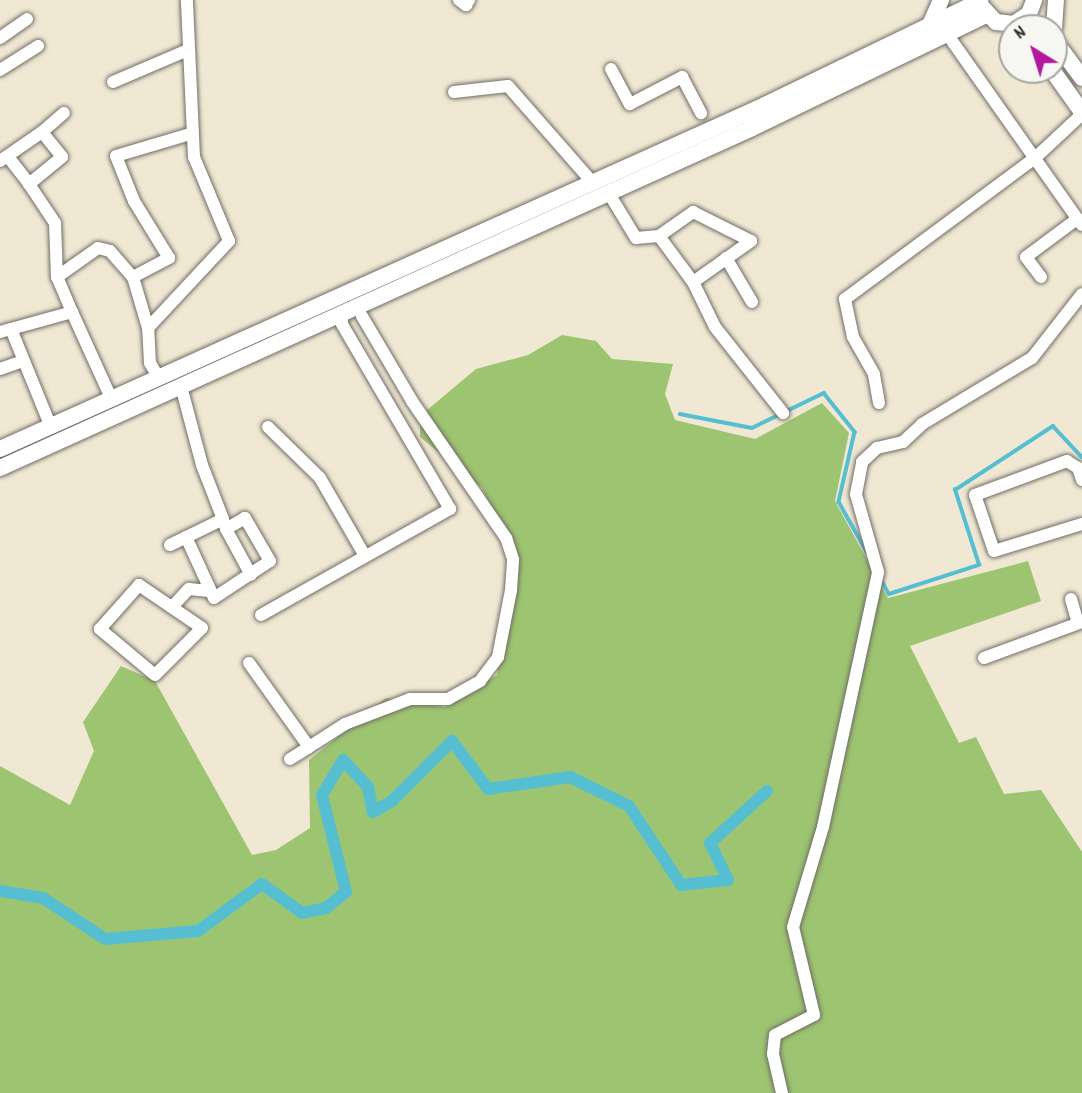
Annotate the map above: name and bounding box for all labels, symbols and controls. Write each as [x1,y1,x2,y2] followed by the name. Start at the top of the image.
[998,14,1068,84] north arrow
[1009,20,1033,47] text: N

